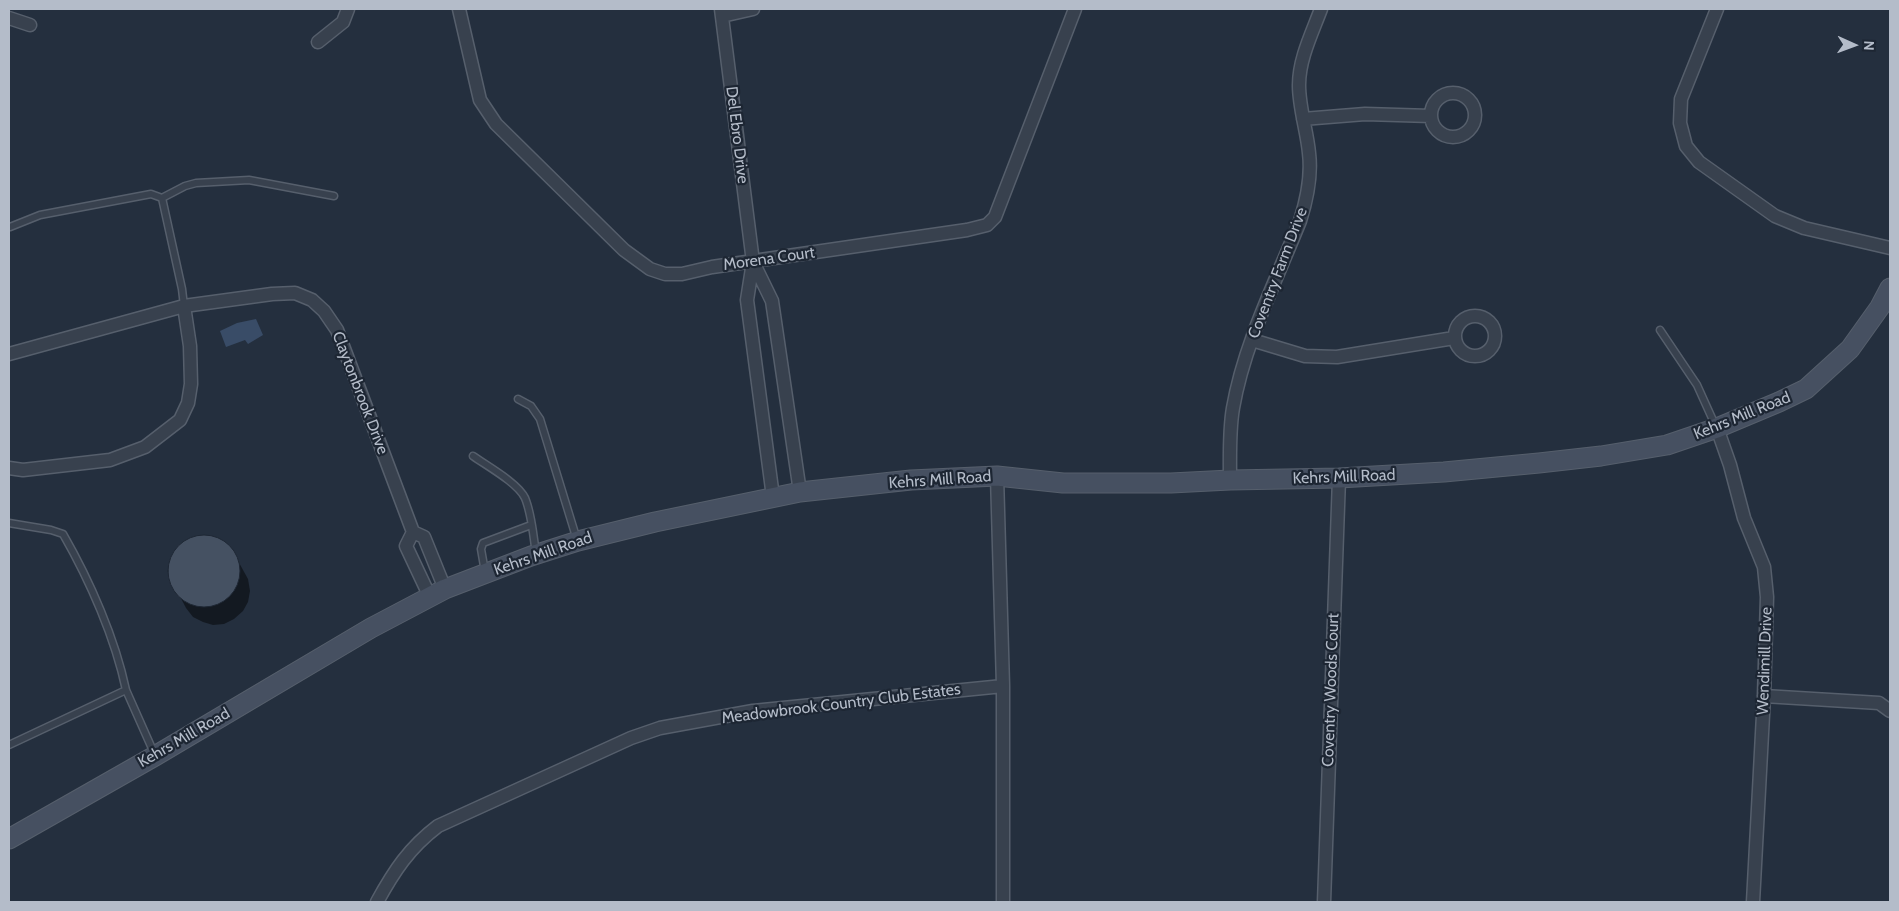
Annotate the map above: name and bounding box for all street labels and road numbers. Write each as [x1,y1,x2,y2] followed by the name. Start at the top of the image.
[722,85,752,185] street label: Del Ebro Drive
[1244,205,1312,341] street label: Coventry Farm Drive
[722,243,816,275] street label: Morena Court
[328,329,392,457] street label: Claytonbrook Drive
[1691,388,1793,444] street label: Kehrs Mill Road
[1292,466,1396,488] street label: Kehrs Mill Road
[888,467,992,493] street label: Kehrs Mill Road
[491,528,595,580] street label: Kehrs Mill Road
[1754,607,1776,715] street label: Wendimill Drive
[1319,613,1343,767] street label: Coventry Woods Court
[720,680,962,728] street label: Meadowbrook Country Club Estates
[135,704,233,772] street label: Kehrs Mill Road

